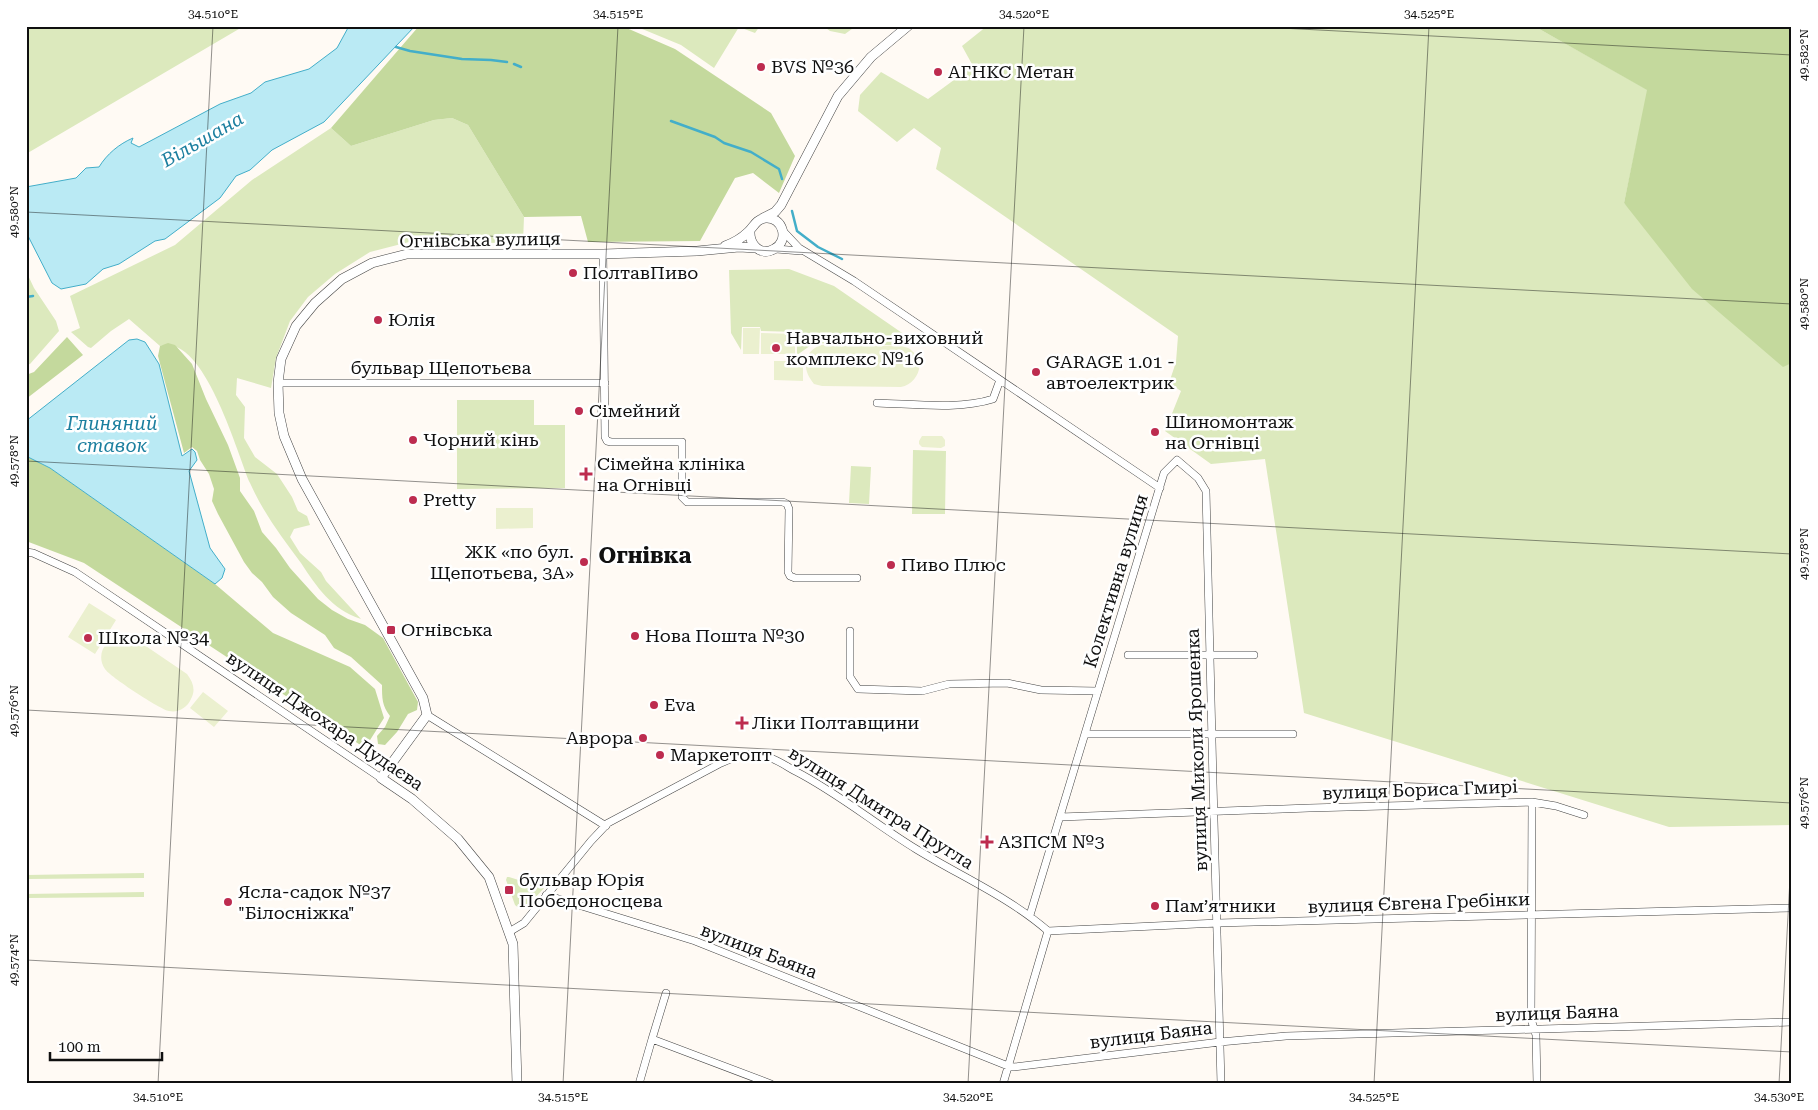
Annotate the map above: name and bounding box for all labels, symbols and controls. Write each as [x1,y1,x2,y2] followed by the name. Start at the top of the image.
[188,7,238,21] text: 34.510°E
[593,7,643,21] text: 34.515°E
[999,7,1049,21] text: 34.520°E
[1404,7,1454,21] text: 34.525°E
[1797,29,1811,81] text: 49.582°N
[771,56,854,77] place label: BVS №36
[755,61,767,73] marker: BVS №36
[948,61,1074,82] place label: АГНКС Метан
[932,66,944,78] marker: АГНКС Метан
[156,107,247,173] water label: Вільшана
[7,186,21,238] text: 49.580°N
[399,228,561,251] street label: Огнівська вулиця
[583,262,698,283] place label: ПолтавПиво
[567,267,579,279] marker: ПолтавПиво
[1797,278,1811,330] text: 49.580°N
[388,309,435,330] place label: Юлія
[372,314,384,326] marker: Юлія
[786,327,983,369] place label: Навчально-виховний комплекс №16
[770,342,782,354] marker: Навчально-виховний комплекс №16
[1046,351,1175,393] place label: GARAGE 1.01 - автоелектрик
[351,357,532,378] street label: бульвар Щепотьєва
[1030,366,1042,378] marker: GARAGE 1.01 - автоелектрик
[589,400,680,421] place label: Сімейний
[573,405,585,417] marker: Сімейний
[1165,411,1294,453] place label: Шиномонтаж на Огнівці
[66,412,158,457] water label: Глиняний ставок
[1149,426,1161,438] marker: Шиномонтаж на Огнівці
[423,429,539,450] place label: Чорний кінь
[407,434,419,446] marker: Чорний кінь
[7,435,21,487] text: 49.578°N
[597,453,745,495] place label: Сімейна клініка на Огнівці
[579,467,593,481] marker: Сімейна клініка на Огнівці
[423,489,477,510] place label: Pretty
[1079,492,1152,670] street label: Колективна вулиця
[407,494,419,506] marker: Pretty
[1797,528,1811,580] text: 49.578°N
[430,541,574,583] place label: ЖК «по бул. Щепотьєва, 3А»
[599,543,691,568] district label: Огнівка
[901,554,1006,575] place label: Пиво Плюс
[578,556,590,568] marker: ЖК «по бул. Щепотьєва, 3А»
[885,559,897,571] marker: Пиво Плюс
[401,619,492,640] place label: Огнівська
[385,624,397,636] marker: Огнівська
[645,625,805,646] place label: Нова Пошта №30
[98,627,209,648] place label: Школа №34
[1182,628,1211,872] street label: вулиця Миколи Ярошенка
[629,630,641,642] marker: Нова Пошта №30
[82,632,94,644] marker: Школа №34
[223,647,428,795] street label: вулиця Джохара Дудаєва
[7,685,21,737] text: 49.576°N
[664,694,695,715] place label: Eva
[648,699,660,711] marker: Eva
[752,712,919,733] place label: Ліки Полтавщини
[736,717,748,729] marker: Ліки Полтавщини
[566,727,633,748] place label: Аврора
[637,732,649,744] marker: Аврора
[785,742,978,873] street label: вулиця Дмитра Пругла
[670,744,772,765] place label: Маркетопт
[654,749,666,761] marker: Маркетопт
[1322,776,1518,803] street label: вулиця Бориса Гмирі
[1797,777,1811,829] text: 49.576°N
[998,831,1105,852] place label: АЗПСМ №3
[980,835,994,849] marker: АЗПСМ №3
[519,869,663,911] place label: бульвар Юрія Побєдоносцева
[238,881,391,923] place label: Ясла-садок №37 "Білосніжка"
[503,884,515,896] marker: бульвар Юрія Побєдоносцева
[1307,888,1530,917] street label: вулиця Євгена Гребінки
[1165,895,1276,916] place label: Памʼятники
[222,896,234,908] marker: Ясла-садок №37 "Білосніжка"
[1149,900,1161,912] marker: Памʼятники
[698,919,821,983] street label: вулиця Баяна
[7,934,21,986] text: 49.574°N
[1495,1000,1619,1025] street label: вулиця Баяна
[1088,1017,1214,1052] street label: вулиця Баяна
[50,1030,162,1062] scale bar
[58,1038,101,1056] text: 100 m
[133,1090,183,1104] text: 34.510°E
[538,1090,588,1104] text: 34.515°E
[943,1090,993,1104] text: 34.520°E
[1349,1090,1399,1104] text: 34.525°E
[1754,1090,1804,1104] text: 34.530°E

